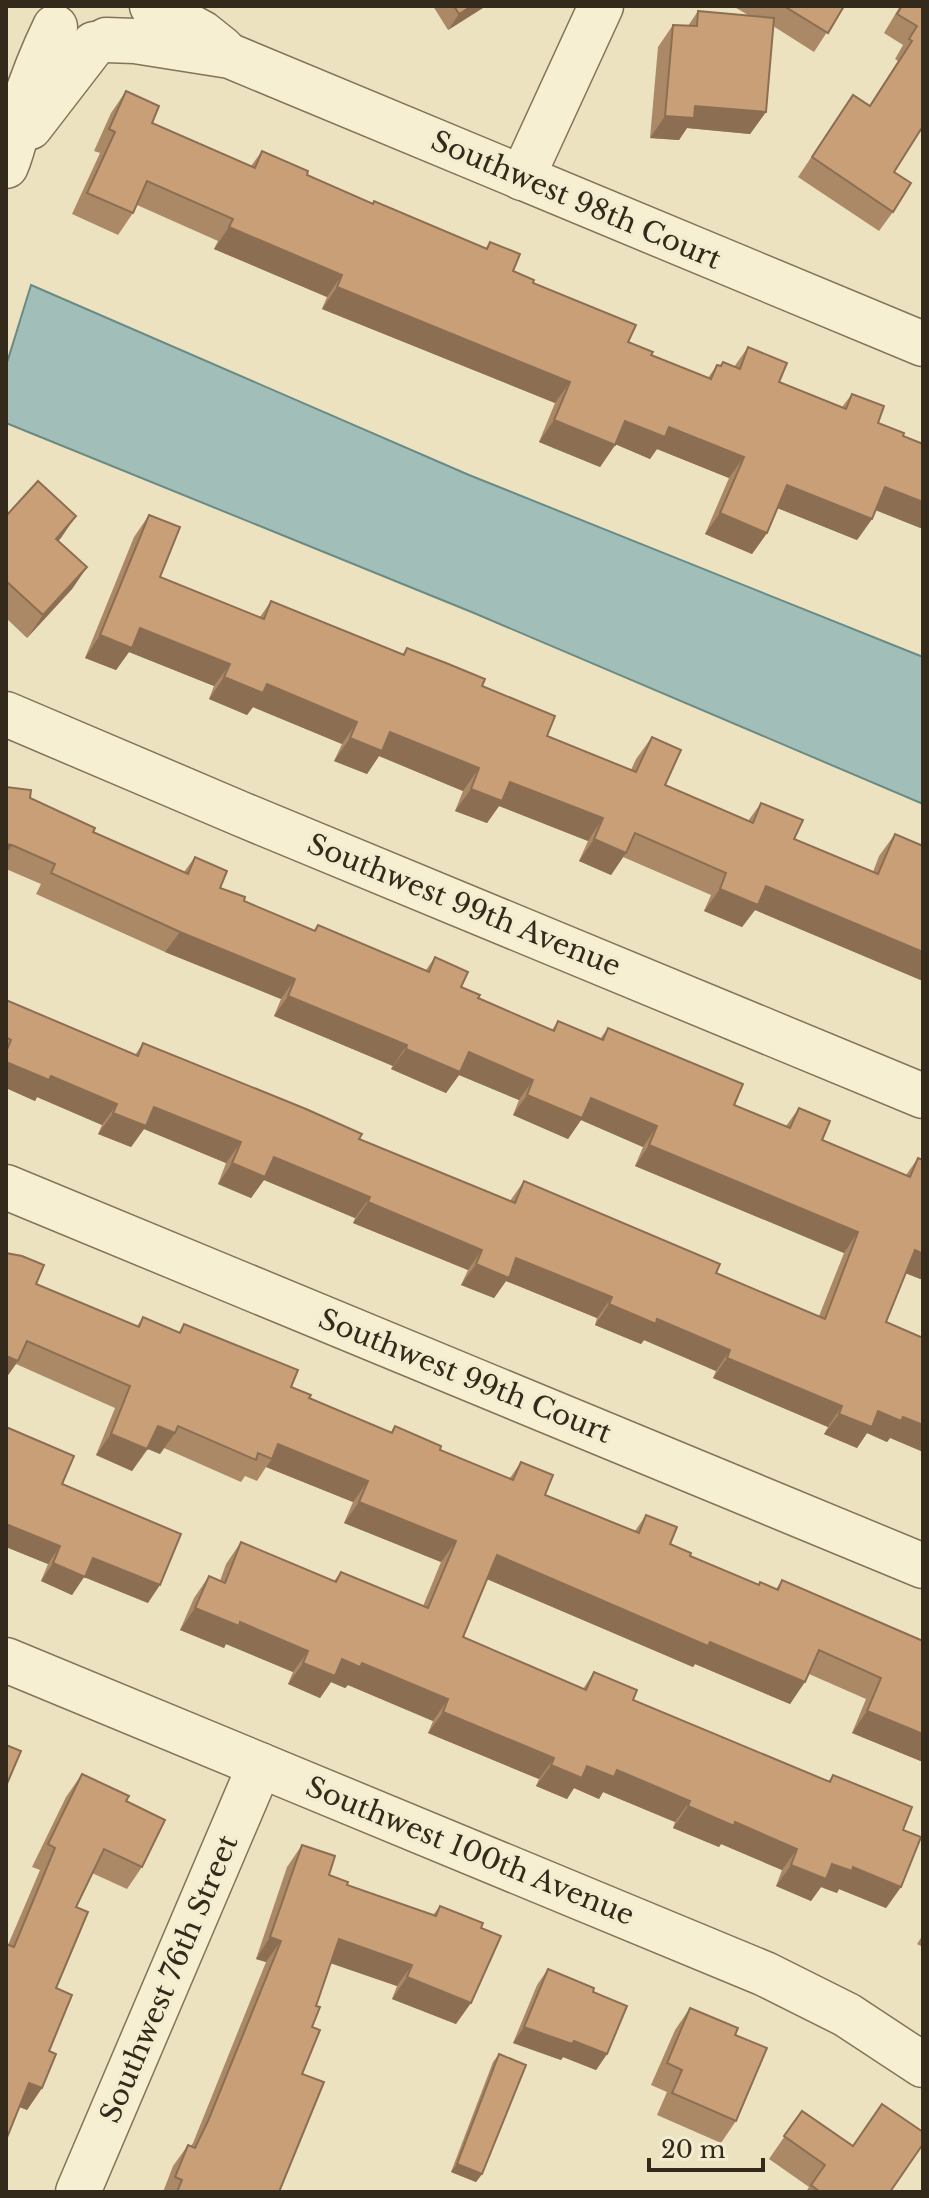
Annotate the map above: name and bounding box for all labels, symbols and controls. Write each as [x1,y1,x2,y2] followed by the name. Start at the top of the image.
[426,123,727,277] street label: Southwest 98th Court
[302,826,626,984] street label: Southwest 99th Avenue
[314,1301,617,1451] street label: Southwest 99th Court
[301,1769,639,1933] street label: Southwest 100th Avenue
[92,1829,246,2128] street label: Southwest 76th Street
[649,2122,763,2172] scale bar
[661,2135,726,2164] text: 20 m

